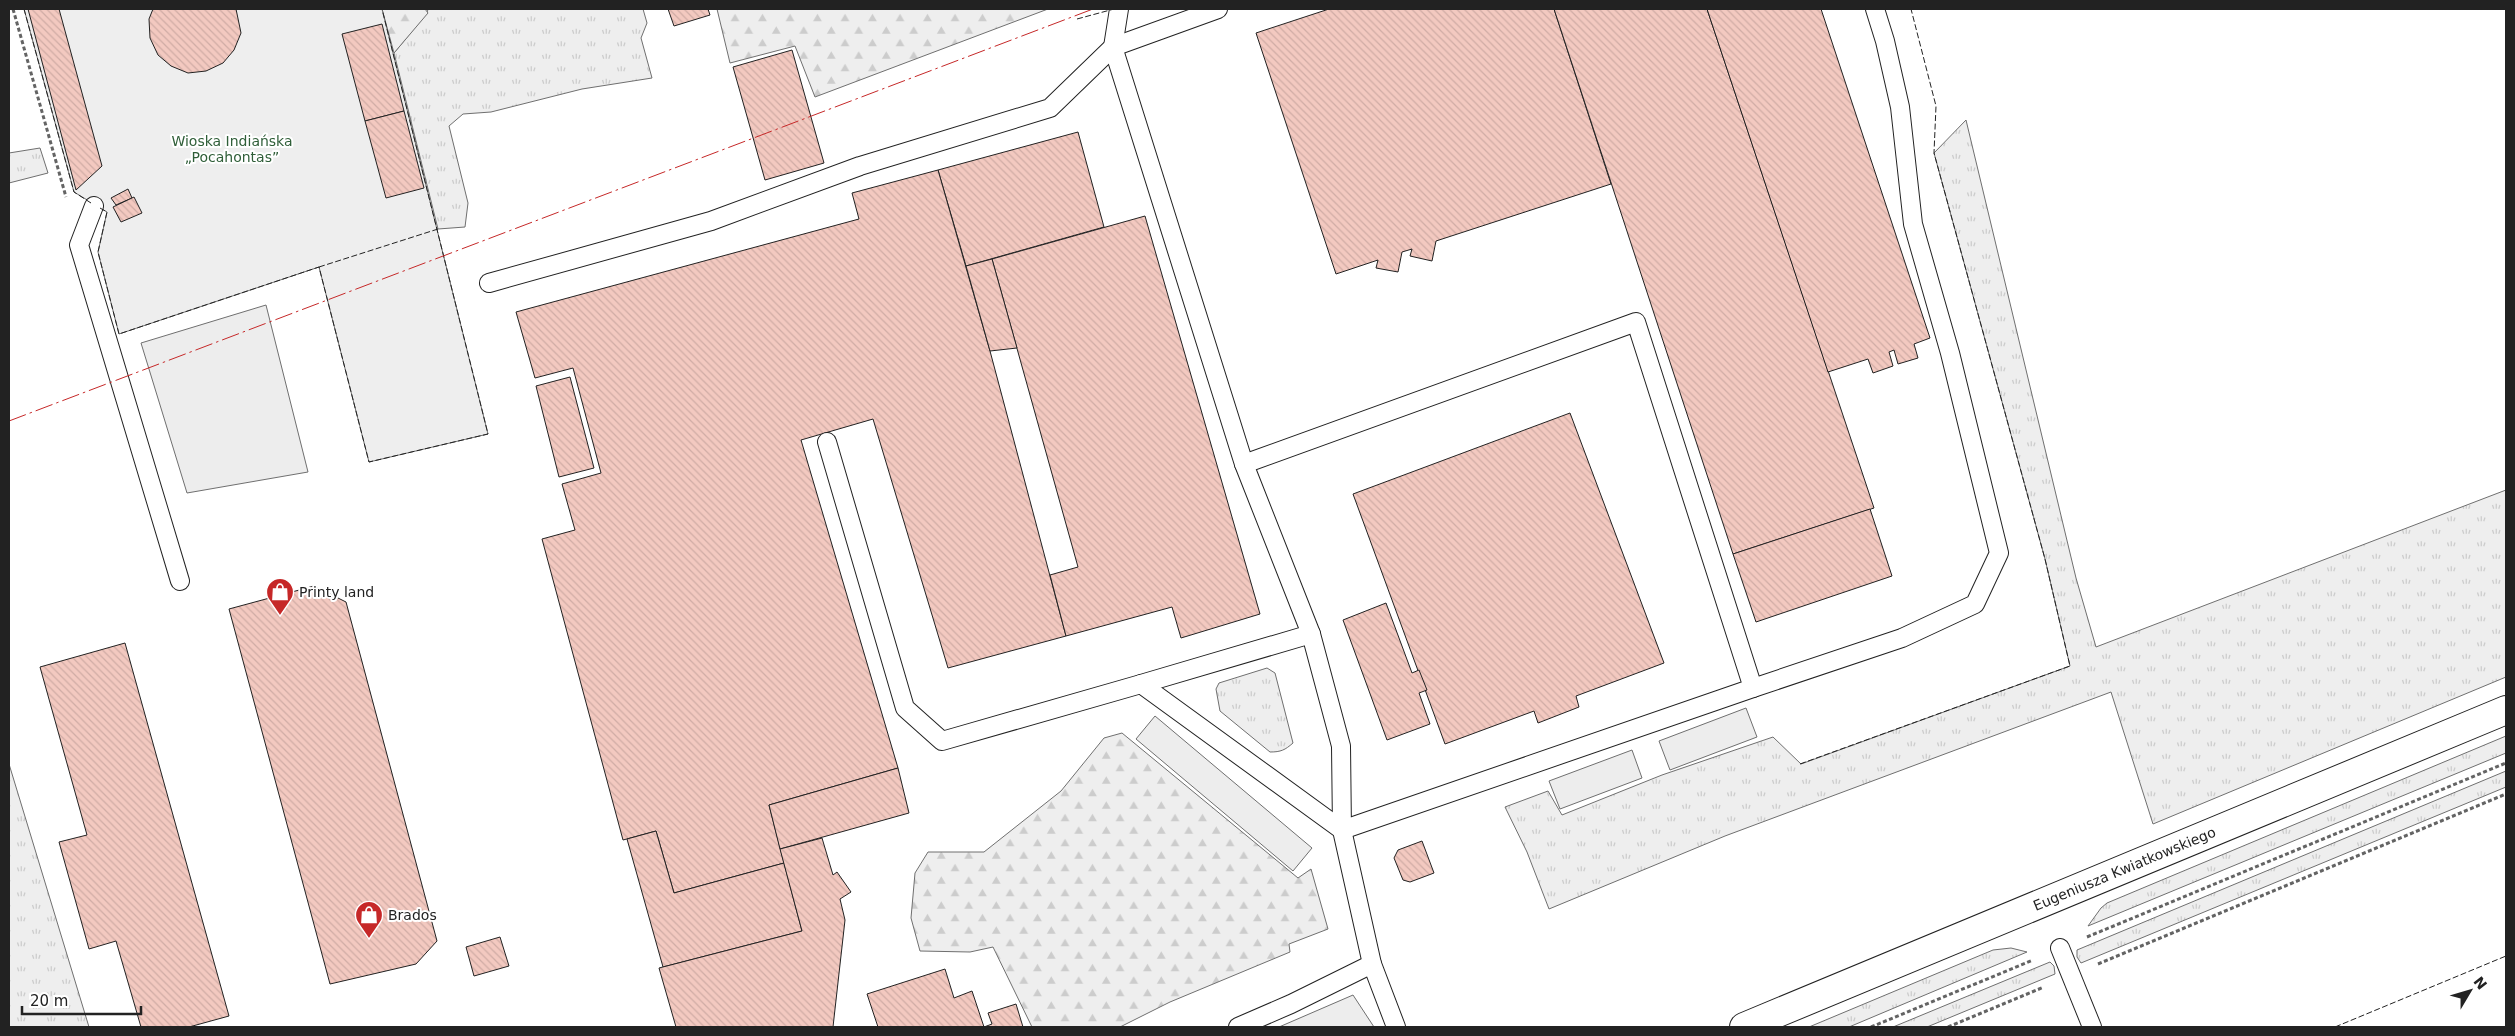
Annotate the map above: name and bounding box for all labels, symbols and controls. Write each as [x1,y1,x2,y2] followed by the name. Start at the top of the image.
[171,133,293,165] park label: Wioska Indiańska „Pocahontas”
[265,577,295,616] shop icon: Printy land
[299,584,374,600] place label: Printy land
[2031,824,2218,914] street label: Eugeniusza Kwiatkowskiego
[354,900,384,939] shop icon: Brados
[388,907,437,923] place label: Brados
[2445,966,2495,1016] north arrow
[2470,973,2490,993] text: N
[22,984,141,1016] scale bar
[30,992,68,1010] text: 20 m

